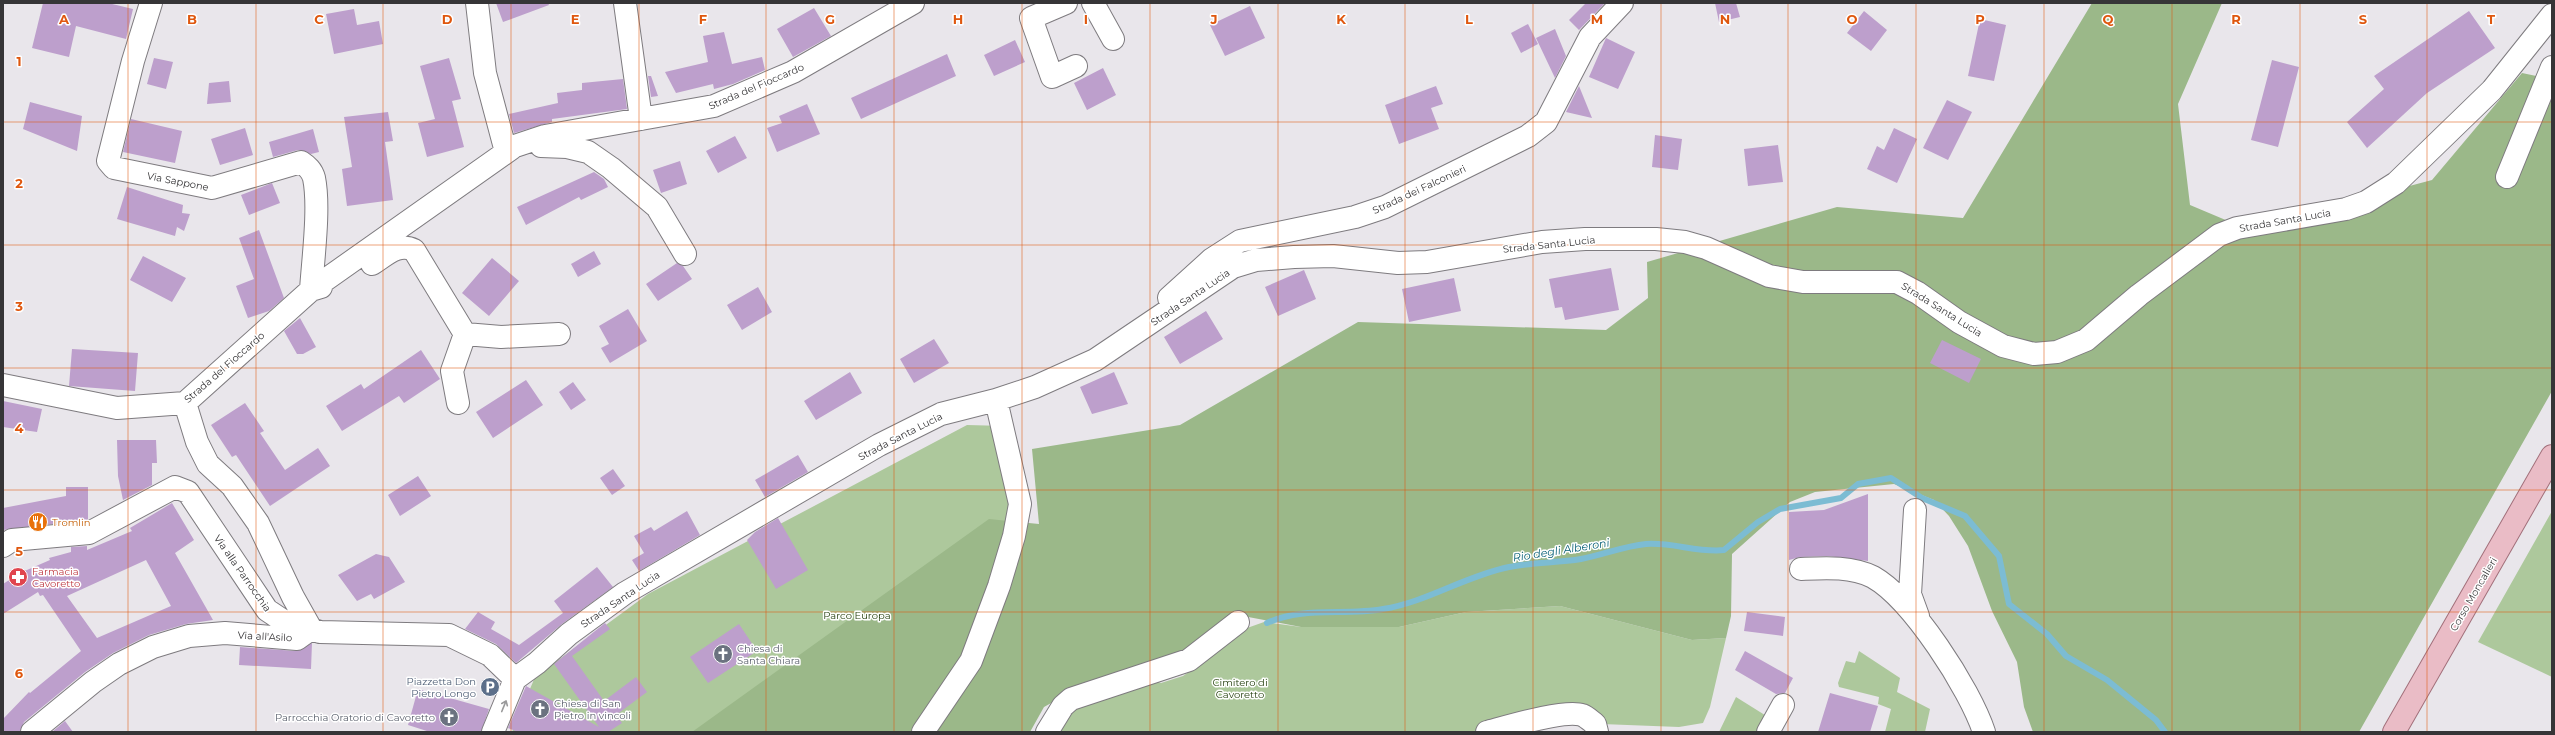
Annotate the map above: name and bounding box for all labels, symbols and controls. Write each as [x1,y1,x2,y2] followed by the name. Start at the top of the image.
[58,11,70,27] text: A
[187,11,197,27] text: B
[314,11,324,27] text: C
[442,11,453,27] text: D
[571,11,580,27] text: E
[699,11,707,27] text: F
[825,11,835,27] text: G
[953,11,963,27] text: H
[1084,11,1088,27] text: I
[1209,11,1218,27] text: J
[1336,11,1346,27] text: K
[1465,11,1473,27] text: L
[1591,11,1603,27] text: M
[1720,11,1730,27] text: N
[1847,11,1858,27] text: O
[1975,11,1985,27] text: P
[2103,11,2114,27] text: Q
[2231,11,2241,27] text: R
[2359,11,2367,27] text: S
[2487,11,2495,27] text: T
[16,53,22,69] text: 1
[707,60,806,112] street label: Strada del Fioccardo
[1370,162,1468,217] street label: Strada dei Falconieri
[146,169,210,194] street label: Via Sappone
[15,175,23,191] text: 2
[2238,206,2332,235] street label: Strada Santa Lucia
[1502,233,1596,256] street label: Strada Santa Lucia
[1148,266,1232,329] street label: Strada Santa Lucia
[1899,279,1985,340] street label: Strada Santa Lucia
[14,298,23,314] text: 3
[181,329,267,406] street label: Strada del Fioccardo
[856,410,945,463] street label: Strada Santa Lucia
[15,420,24,436] text: 4
[27,511,49,533] restaurant icon: Tromlin
[52,516,91,529] place label: Tromlin
[211,532,274,614] street label: Via alla Parrocchia
[1512,535,1610,565] water label: Rio degli Alberoni
[15,543,23,559] text: 5
[2447,555,2500,633] street label: Corso Moncalieri
[32,565,80,590] place label: Farmacia Cavoretto
[7,566,29,588] pharmacy icon: Farmacia Cavoretto
[578,568,662,631] street label: Strada Santa Lucia
[823,609,891,622] park label: Parco Europa
[237,629,293,644] street label: Via all'Asilo
[737,642,800,667] place label: Chiesa di Santa Chiara
[712,643,734,665] church icon: Chiesa di Santa Chiara
[15,665,24,681] text: 6
[406,675,476,700] place label: Piazzetta Don Pietro Longo
[479,676,501,698] parking icon: Piazzetta Don Pietro Longo
[1212,676,1268,701] park label: Cimitero di Cavoretto
[554,697,631,722] place label: Chiesa di San Pietro in vincoli
[529,698,551,720] church icon: Chiesa di San Pietro in vincoli
[501,700,508,712] one-way arrow
[438,706,460,728] church icon: Parrocchia Oratorio di Cavoretto
[275,711,435,724] place label: Parrocchia Oratorio di Cavoretto

